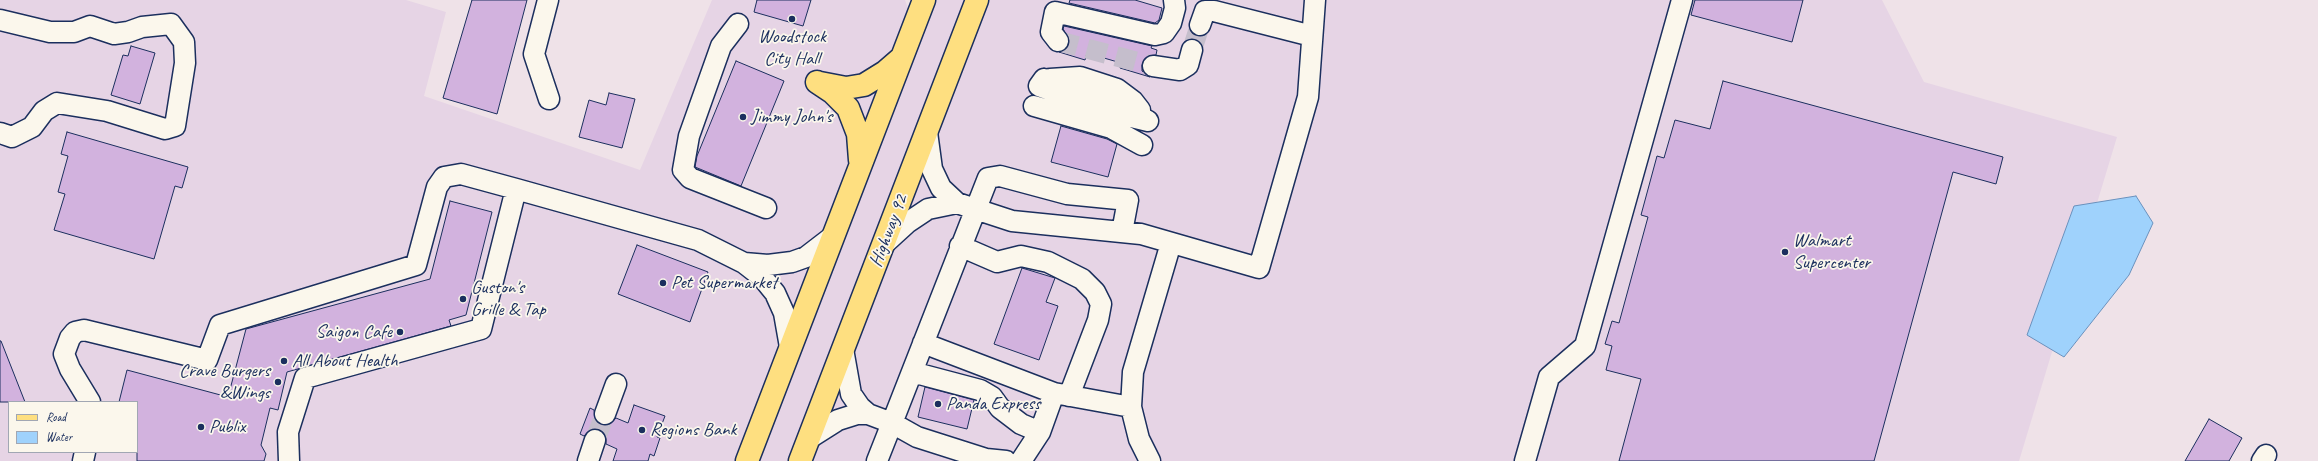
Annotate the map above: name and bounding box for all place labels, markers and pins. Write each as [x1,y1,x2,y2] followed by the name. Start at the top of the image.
[787,14,797,24] marker: Woodstock City Hall
[758,26,826,70] place label: Woodstock City Hall
[751,106,832,128] place label: Jimmy John's
[738,112,748,122] marker: Jimmy John's
[1793,230,1870,274] place label: Walmart Supercenter
[1780,247,1790,257] marker: Walmart Supercenter
[671,272,777,294] place label: Pet Supermarket
[471,277,546,321] place label: Guston's Grille & Tap
[658,278,668,288] marker: Pet Supermarket
[458,294,468,304] marker: Guston's Grille & Tap
[316,321,392,343] place label: Saigon Cafe
[395,327,405,337] marker: Saigon Cafe
[292,350,398,372] place label: All About Health
[279,356,289,366] marker: All About Health
[179,360,270,404] place label: Crave Burgers &Wings
[273,377,283,387] marker: Crave Burgers &Wings
[946,393,1041,415] place label: Panda Express
[933,399,943,409] marker: Panda Express
[209,416,246,438] place label: Publix
[650,419,736,441] place label: Regions Bank
[196,422,206,432] marker: Publix
[637,425,647,435] marker: Regions Bank

